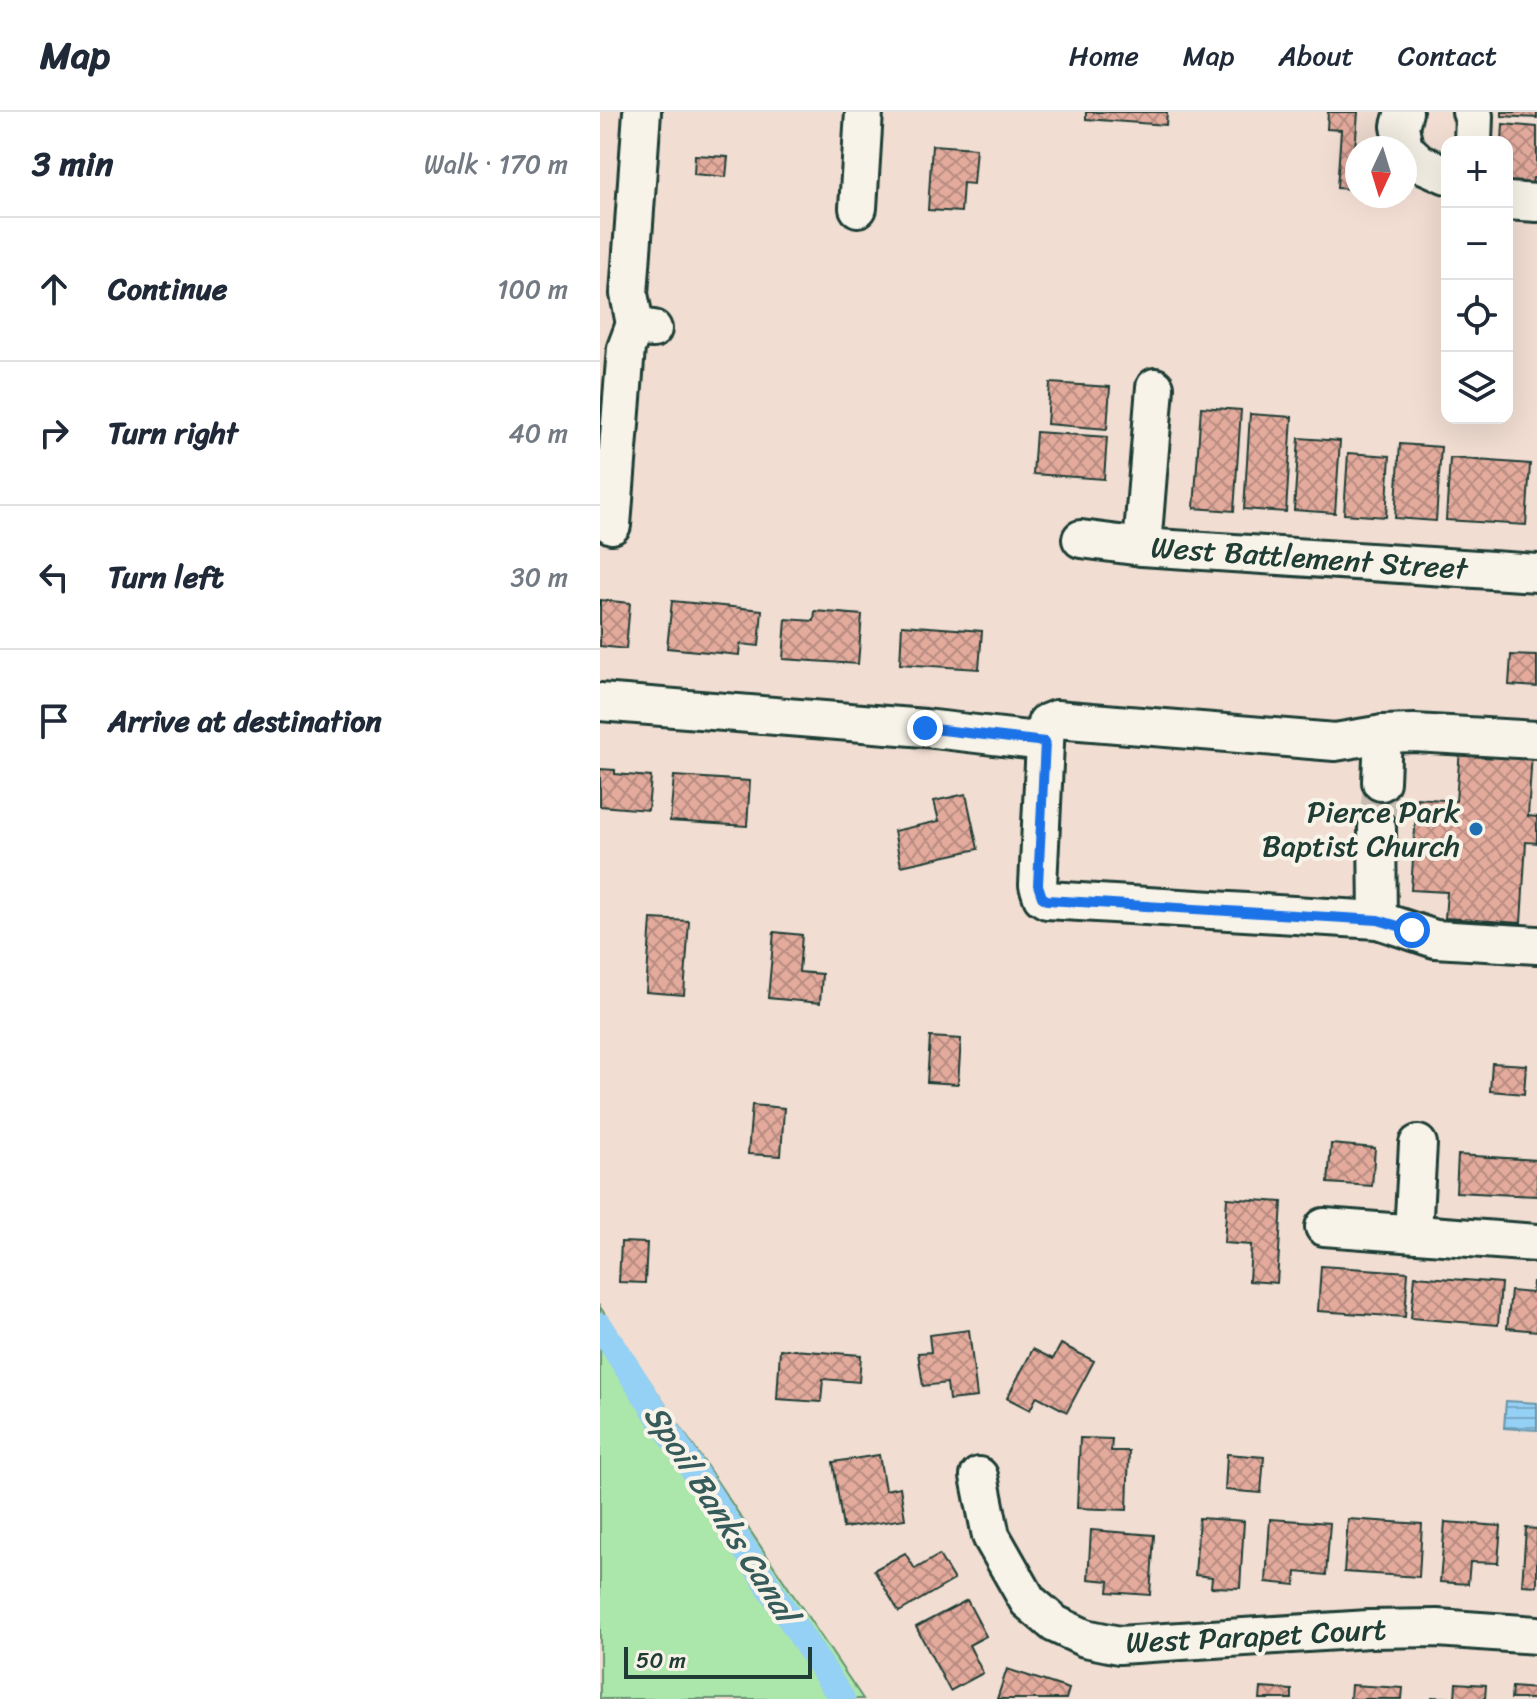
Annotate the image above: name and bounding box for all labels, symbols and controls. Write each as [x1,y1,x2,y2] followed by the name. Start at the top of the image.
[40,22,110,89] text: Map
[1069,31,1139,80] text: Home
[1183,31,1234,80] text: Map
[1278,31,1354,80] text: About
[1398,31,1497,80] text: Contact
[32,134,113,194] text: 3 min
[1345,136,1417,208] north arrow
[1441,136,1513,424] map controls
[1441,136,1513,208] button: +
[424,141,568,187] text: Walk · 170 m
[1441,208,1513,280] button: −
[108,262,227,316] text: Continue
[497,266,568,312] text: 100 m
[32,267,76,311] icon: ahead
[1441,280,1513,352] button: locate
[1441,352,1513,424] button: layers
[108,406,238,460] text: Turn right
[509,410,568,456] text: 40 m
[32,411,76,455] icon: right
[1149,520,1471,596] street label: West Battlement Street
[108,550,224,604] text: Turn left
[511,554,568,600] text: 30 m
[32,555,76,599] icon: left
[108,694,382,748] text: Arrive at destination
[32,699,76,743] icon: arrive
[907,710,943,746] route end
[1262,785,1461,873] place label: Pierce Park Baptist Church
[1467,820,1485,838] marker: Pierce Park Baptist Church
[1394,912,1430,948] route start
[628,1392,817,1640] water label: Spoil Banks Canal
[1124,1602,1388,1670] street label: West Parapet Court
[636,1641,686,1680] text: 50 m
[624,1643,812,1679] scale bar

